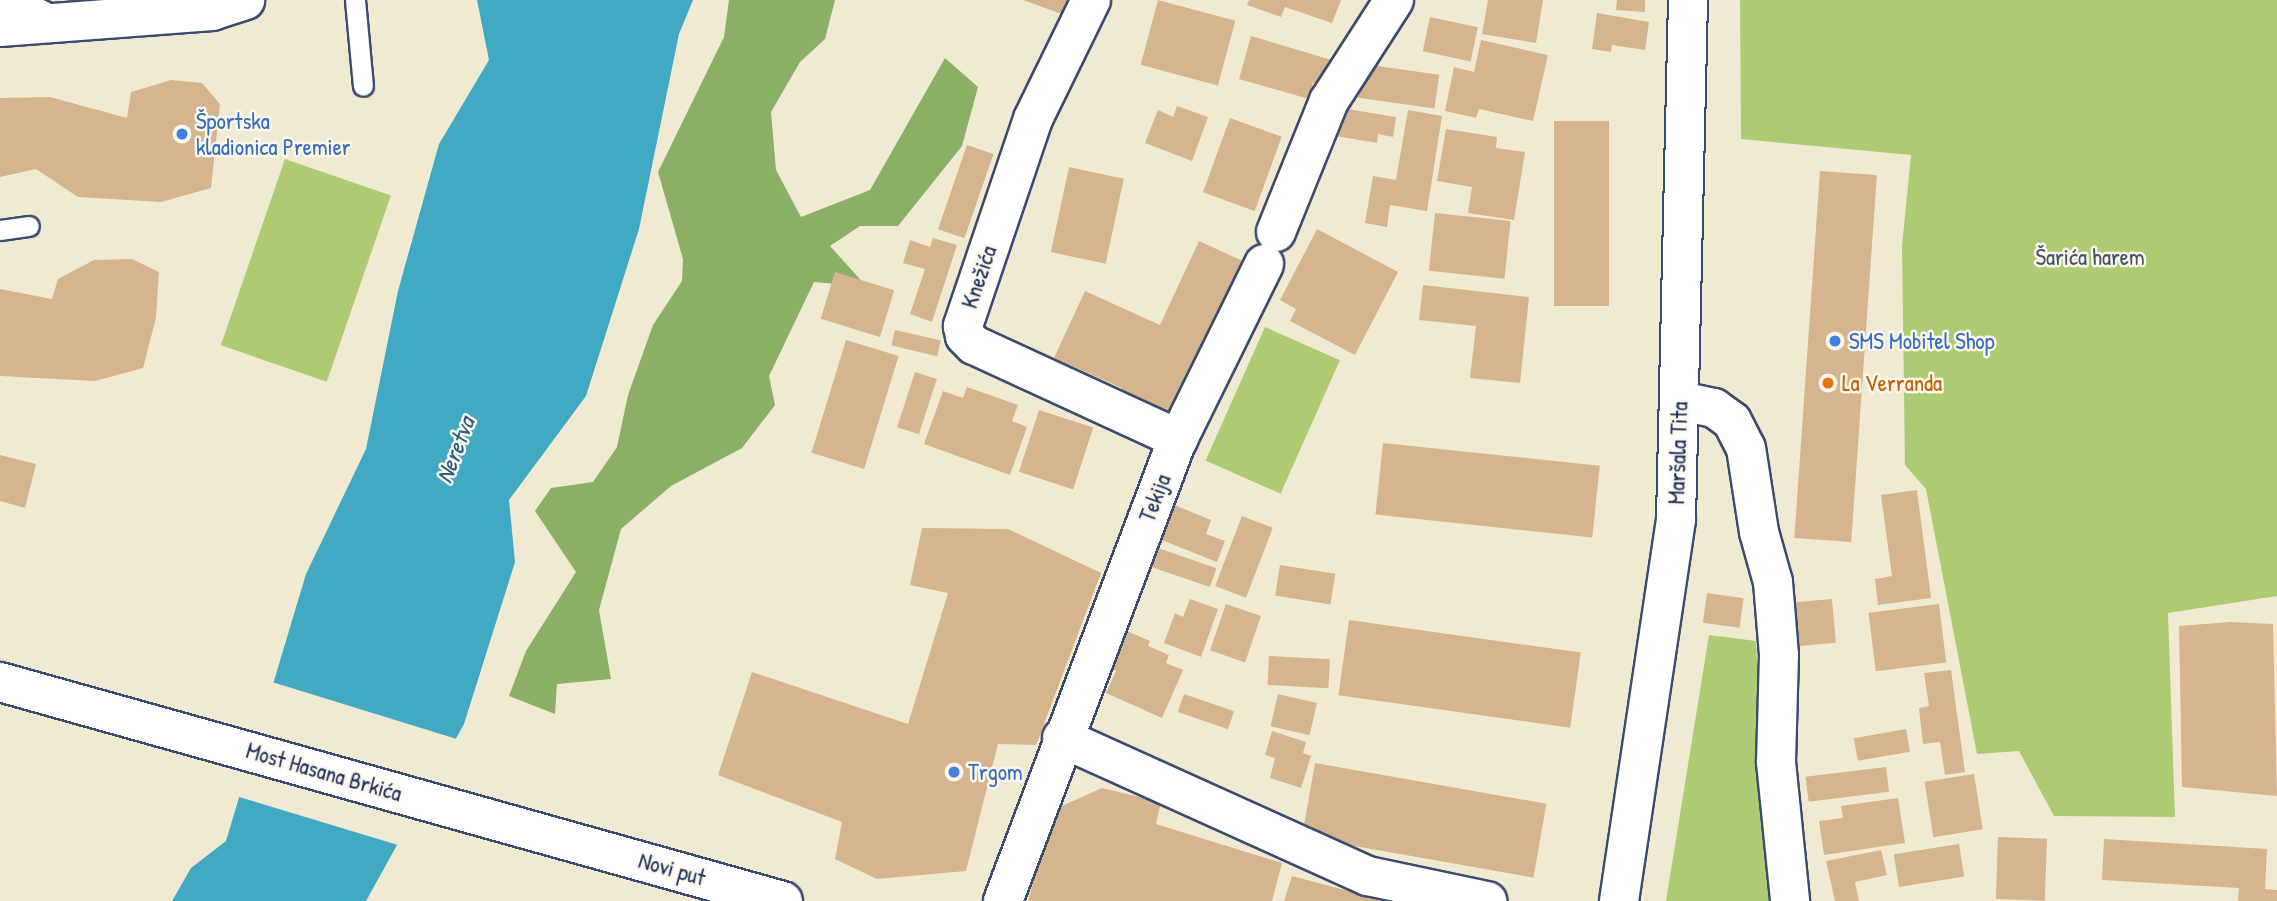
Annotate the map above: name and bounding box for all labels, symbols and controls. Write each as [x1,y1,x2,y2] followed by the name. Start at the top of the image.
[196,107,351,161] place label: Športska kladionica Premier
[174,126,190,142] marker: Športska kladionica Premier
[955,242,1003,312] street label: Knežića
[2035,243,2145,271] park label: Šarića harem
[1849,327,1994,355] place label: SMS Mobitel Shop
[1827,333,1843,349] marker: SMS Mobitel Shop
[1842,369,1942,397] place label: La Verranda
[1820,375,1836,391] marker: La Verranda
[1662,401,1694,505] street label: Maršala Tita
[429,413,481,487] water label: Neretva
[1133,470,1177,526] street label: Tekija
[243,737,405,807] street label: Most Hasana Brkića
[968,758,1023,786] place label: Trgom
[946,764,962,780] marker: Trgom
[635,846,709,892] street label: Novi put

